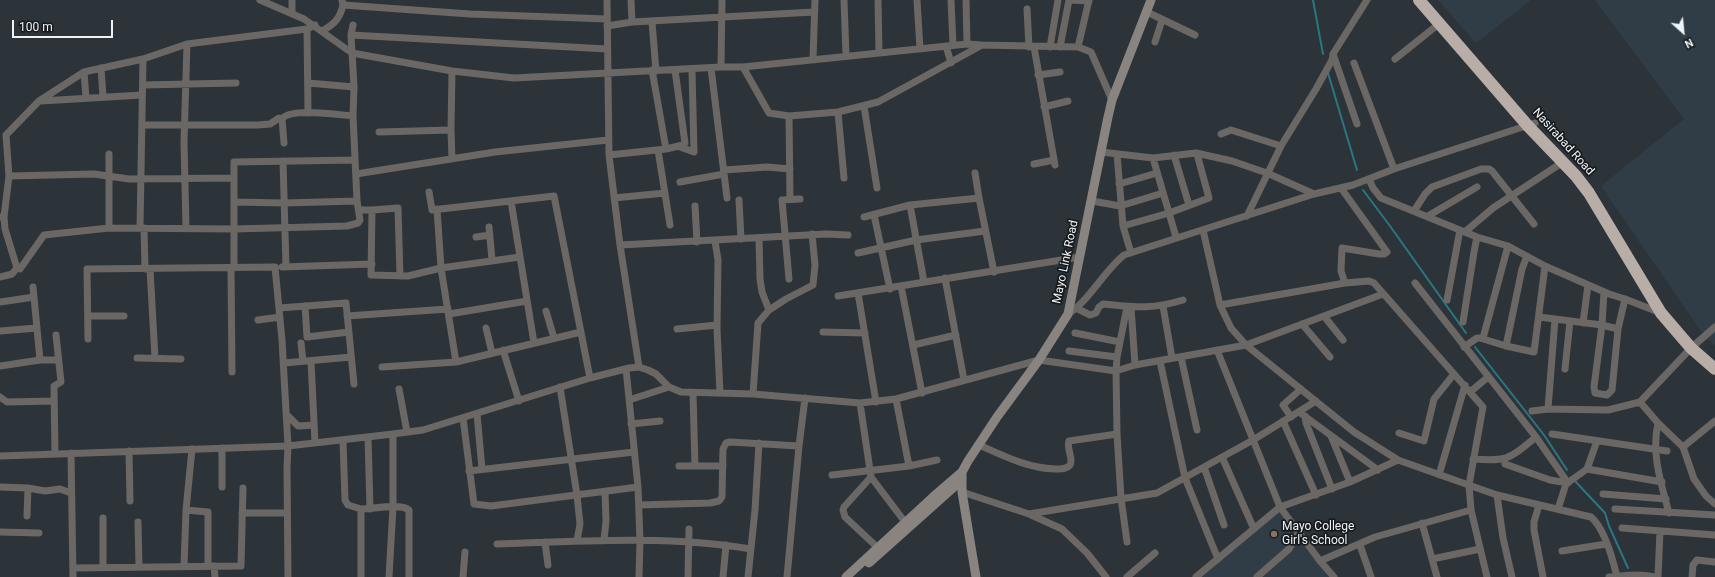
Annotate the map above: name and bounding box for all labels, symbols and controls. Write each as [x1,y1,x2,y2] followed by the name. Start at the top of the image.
[14,12,115,38] scale bar
[1663,12,1703,52] north arrow
[19,20,53,34] text: 100 m
[1682,36,1695,51] text: N
[1529,106,1597,178] street label: Nasirabad Road
[1050,219,1082,305] street label: Mayo Link Road
[1282,520,1354,548] place label: Mayo College Girl's School
[1269,529,1279,539] marker: Mayo College Girl's School

